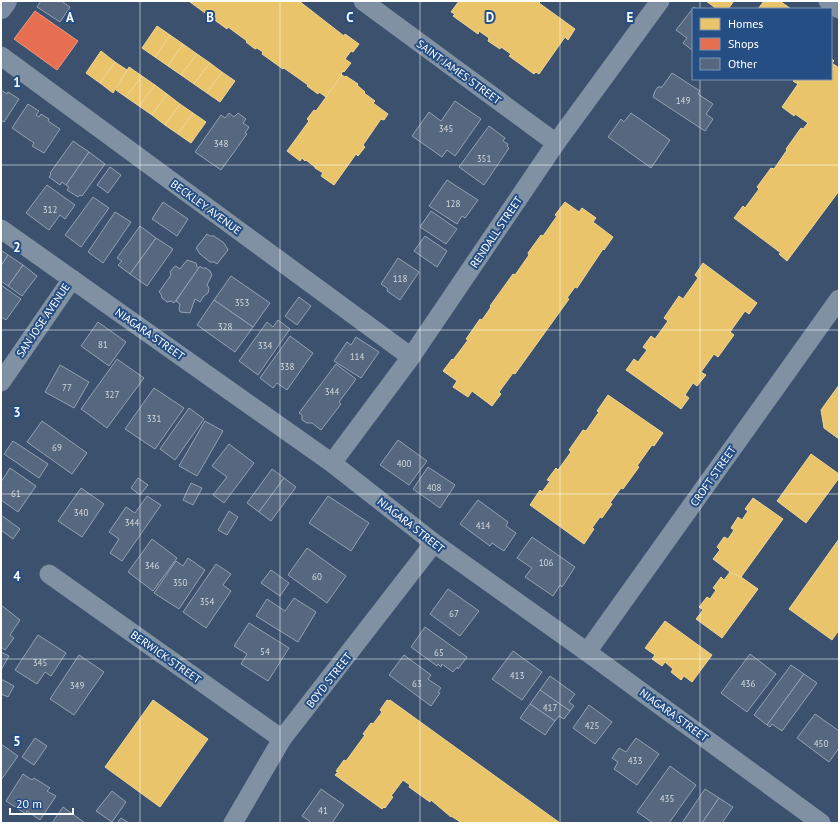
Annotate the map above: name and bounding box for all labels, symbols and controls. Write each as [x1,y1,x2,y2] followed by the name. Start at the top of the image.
[692,8,832,80] legend
[66,9,74,26] text: A
[206,9,214,26] text: B
[346,9,354,26] text: C
[486,9,494,26] text: D
[627,9,634,26] text: E
[728,16,763,31] text: Homes
[728,36,759,51] text: Shops
[414,37,504,107] street label: SAINT JAMES STREET
[728,56,757,71] text: Other
[13,74,21,91] text: 1
[676,95,690,106] house number: 149
[439,123,453,134] house number: 345
[214,138,228,149] house number: 348
[477,153,491,164] house number: 351
[168,177,244,237] street label: BECKLEY AVENUE
[467,193,525,271] street label: RENDALL STREET
[446,198,460,209] house number: 128
[43,204,57,215] house number: 312
[13,239,21,256] text: 2
[393,273,407,284] house number: 118
[13,280,73,360] street label: SAN JOSE AVENUE
[235,297,249,308] house number: 353
[113,305,187,363] street label: NIAGARA STREET
[218,321,232,332] house number: 328
[98,339,108,350] house number: 81
[258,340,272,351] house number: 334
[350,351,364,362] house number: 114
[280,361,294,372] house number: 338
[62,382,72,393] house number: 77
[325,386,339,397] house number: 344
[105,389,119,400] house number: 327
[13,404,21,421] text: 3
[147,413,161,424] house number: 331
[52,442,62,453] house number: 69
[687,443,739,509] street label: CROFT STREET
[397,458,411,469] house number: 400
[427,482,441,493] house number: 408
[11,488,21,499] house number: 61
[375,494,447,556] street label: NIAGARA STREET
[74,507,88,518] house number: 340
[125,517,139,528] house number: 344
[476,520,490,531] house number: 414
[539,557,553,568] house number: 106
[145,560,159,571] house number: 346
[13,568,21,585] text: 4
[312,571,322,582] house number: 60
[173,577,187,588] house number: 350
[200,596,214,607] house number: 354
[449,608,459,619] house number: 67
[128,628,204,686] street label: BERWICK STREET
[260,646,270,657] house number: 54
[434,647,444,658] house number: 65
[303,650,355,710] street label: BOYD STREET
[33,657,47,668] house number: 345
[510,670,524,681] house number: 413
[412,678,422,689] house number: 63
[741,678,755,689] house number: 436
[70,680,84,691] house number: 349
[637,685,711,745] street label: NIAGARA STREET
[543,702,557,713] house number: 417
[585,720,599,731] house number: 425
[13,733,21,750] text: 5
[814,738,828,749] house number: 450
[628,755,642,766] house number: 433
[10,790,73,816] scale bar
[660,793,674,804] house number: 435
[16,796,42,811] text: 20 m
[318,805,328,816] house number: 41

